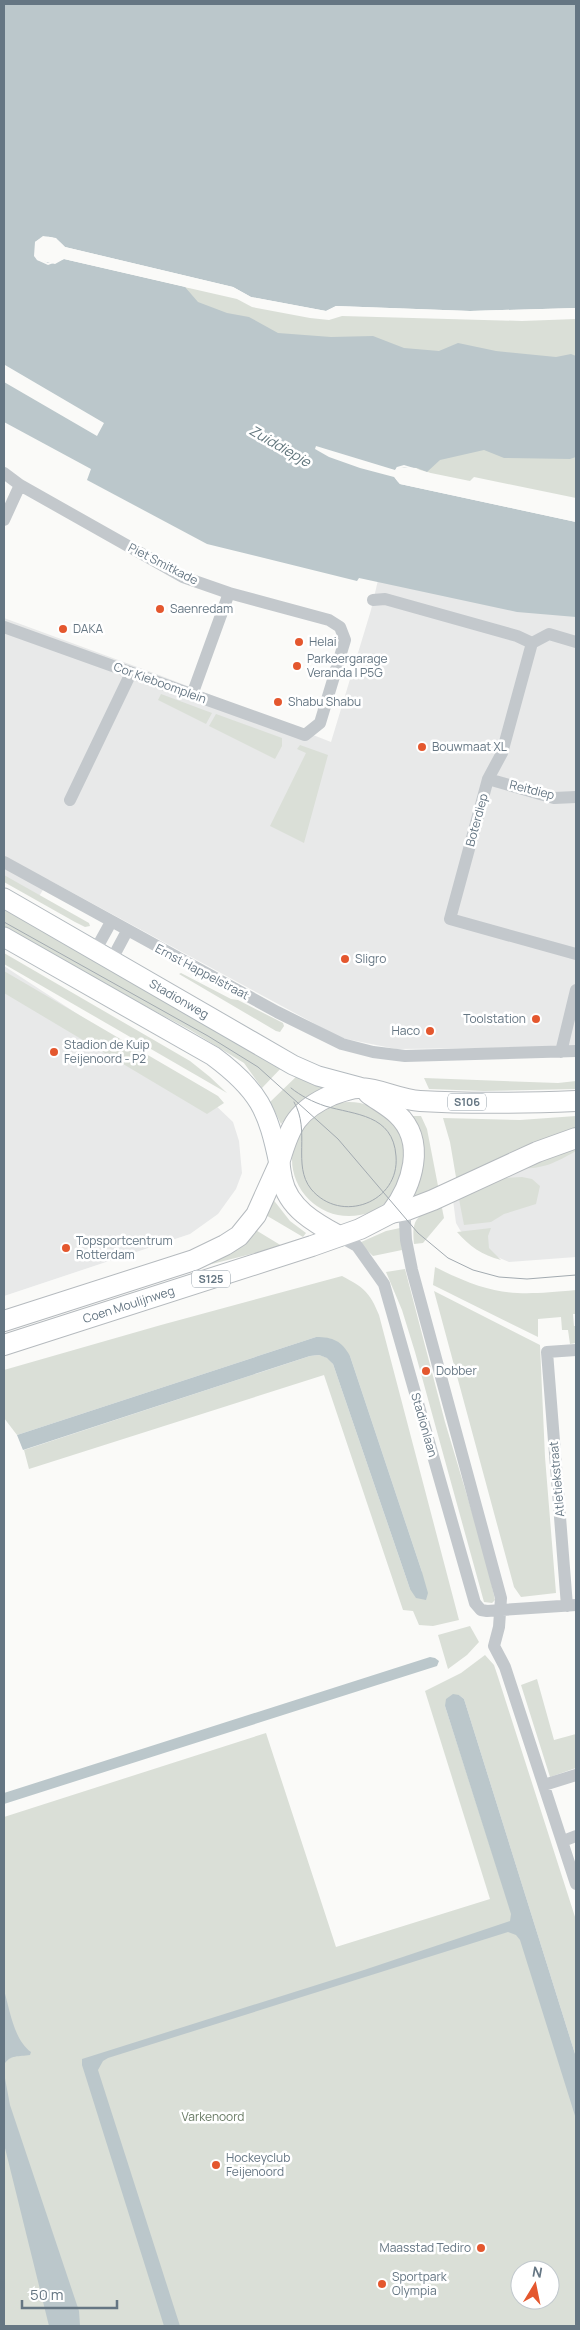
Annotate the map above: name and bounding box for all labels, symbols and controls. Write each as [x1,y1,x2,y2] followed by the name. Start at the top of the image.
[246,420,315,471] water label: Zuiddiepje
[125,539,201,588] street label: Piet Smitkade
[170,600,233,617] place label: Saenredam
[154,603,166,615] marker: Saenredam
[73,620,104,637] place label: DAKA
[57,623,69,635] marker: DAKA
[309,633,337,650] place label: Helai
[293,636,305,648] marker: Helai
[307,650,388,681] place label: Parkeergarage Veranda | P5G
[111,658,209,707] street label: Cor Kieboomplein
[291,660,303,672] marker: Parkeergarage Veranda | P5G
[288,693,361,710] place label: Shabu Shabu
[272,696,284,708] marker: Shabu Shabu
[432,738,507,755] place label: Bouwmaat XL
[416,741,428,753] marker: Bouwmaat XL
[508,776,556,803] street label: Reitdiep
[461,792,492,848] street label: Boterdiep
[152,940,252,1004] street label: Ernst Happelstraat
[355,950,386,967] place label: Sligro
[339,953,351,965] marker: Sligro
[146,975,212,1023] street label: Stadionweg
[463,1010,526,1027] place label: Toolstation
[530,1013,542,1025] marker: Toolstation
[392,1022,420,1039] place label: Haco
[424,1025,436,1037] marker: Haco
[64,1036,150,1067] place label: Stadion de Kuip Feijenoord - P2
[48,1046,60,1058] marker: Stadion de Kuip Feijenoord - P2
[448,1094,486,1110] road number: S106
[76,1232,173,1263] place label: Topsportcentrum Rotterdam
[60,1242,72,1254] marker: Topsportcentrum Rotterdam
[192,1270,230,1288] road number: S125
[81,1282,177,1327] street label: Coen Moulijnweg
[436,1362,477,1379] place label: Dobber
[420,1365,432,1377] marker: Dobber
[407,1391,442,1459] street label: Stadionlaan
[545,1440,568,1518] street label: Atletiekstraat
[182,2108,244,2125] park label: Varkenoord
[226,2149,290,2180] place label: Hockeyclub Feijenoord
[210,2159,222,2171] marker: Hockeyclub Feijenoord
[380,2239,471,2256] place label: Maasstad Tediro
[475,2242,487,2254] marker: Maasstad Tediro
[510,2260,560,2310] north arrow
[531,2261,544,2282] text: N
[392,2268,448,2299] place label: Sportpark Olympia
[22,2278,118,2310] scale bar
[376,2278,388,2290] marker: Sportpark Olympia
[30,2284,64,2305] text: 50 m

